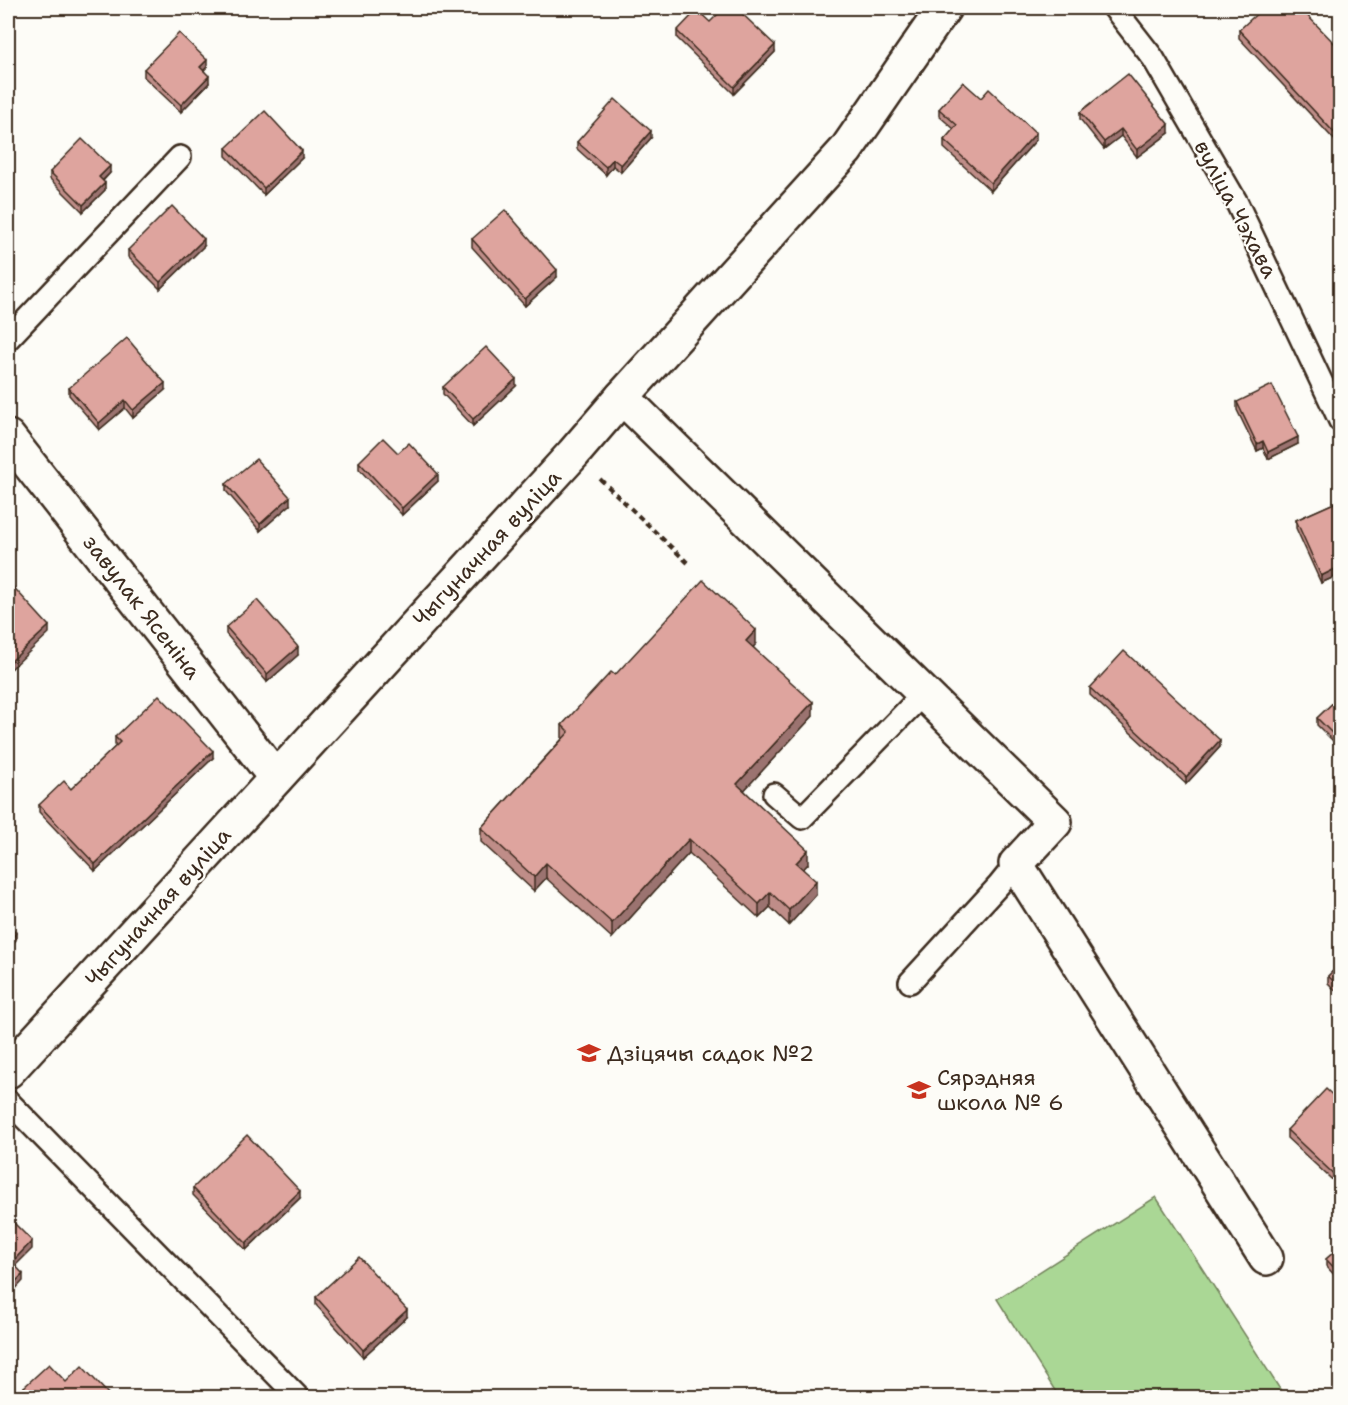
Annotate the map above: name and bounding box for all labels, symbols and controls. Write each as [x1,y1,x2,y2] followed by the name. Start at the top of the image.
[1187,135,1285,283] street label: вуліца Чэхава
[406,463,568,633] street label: Чыгуначная вуліца
[76,529,208,685] street label: завулак Ясеніна
[79,821,238,993] street label: Чыгуначная вуліца
[607,1039,814,1068] place label: Дзіцячы садок №2
[576,1040,602,1066] school or university icon: Дзіцячы садок №2
[937,1063,1064,1117] place label: Сярэдняя школа № 6
[906,1077,932,1103] school or university icon: Сярэдняя школа № 6

